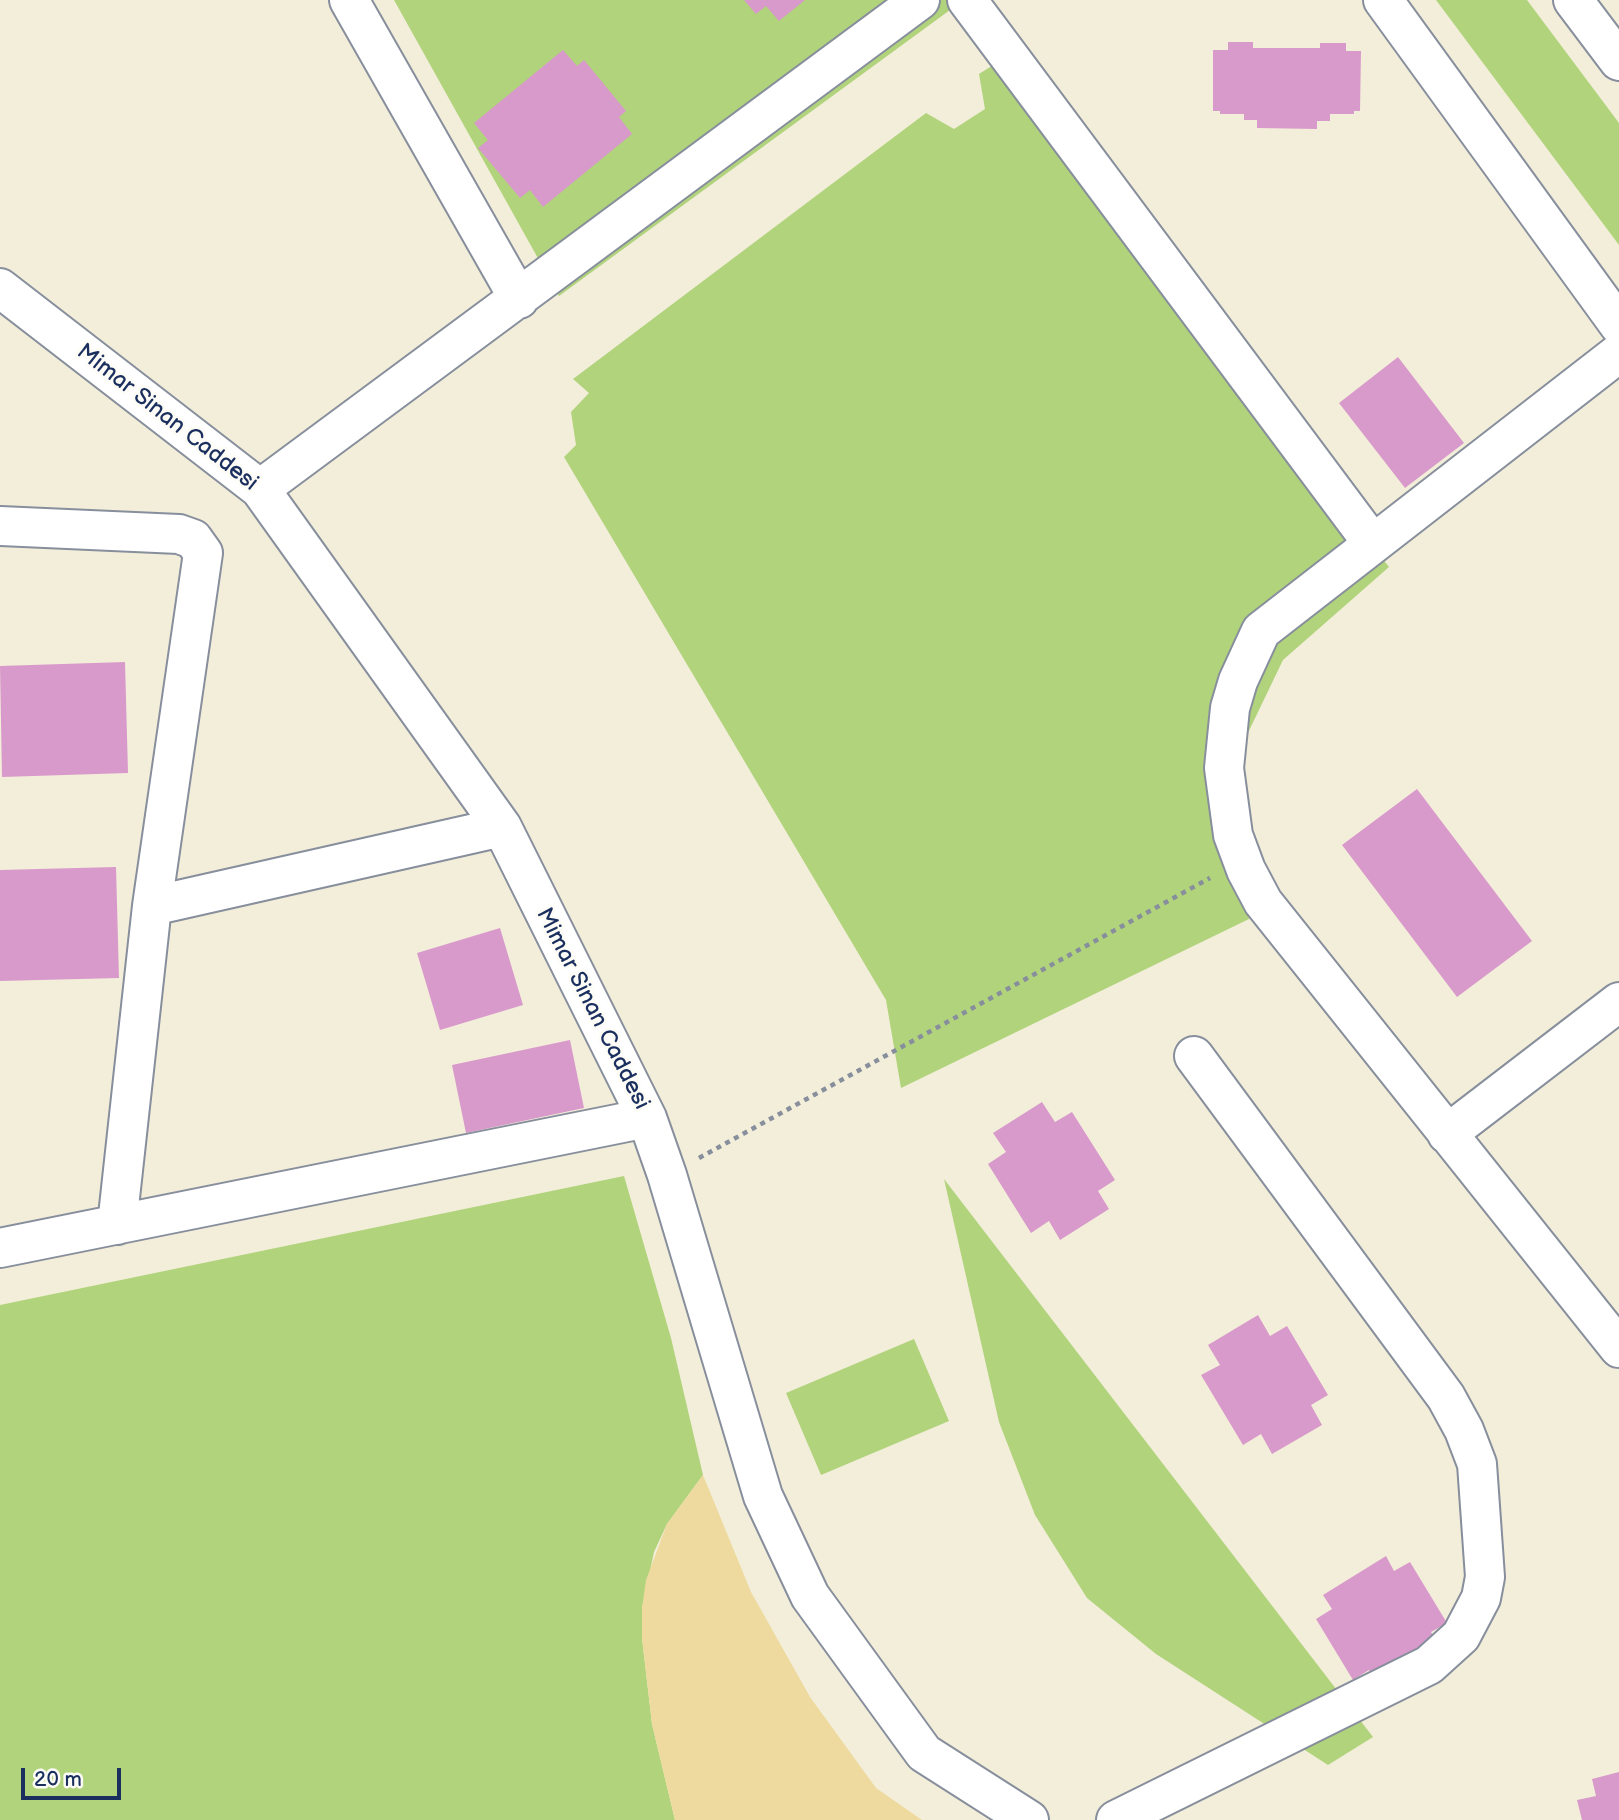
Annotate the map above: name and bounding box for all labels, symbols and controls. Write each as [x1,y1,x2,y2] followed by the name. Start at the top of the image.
[71,339,263,497] street label: Mimar Sinan Caddesi
[529,904,655,1114] street label: Mimar Sinan Caddesi
[24,1754,124,1798] scale bar
[34,1767,82,1792] text: 20 m

